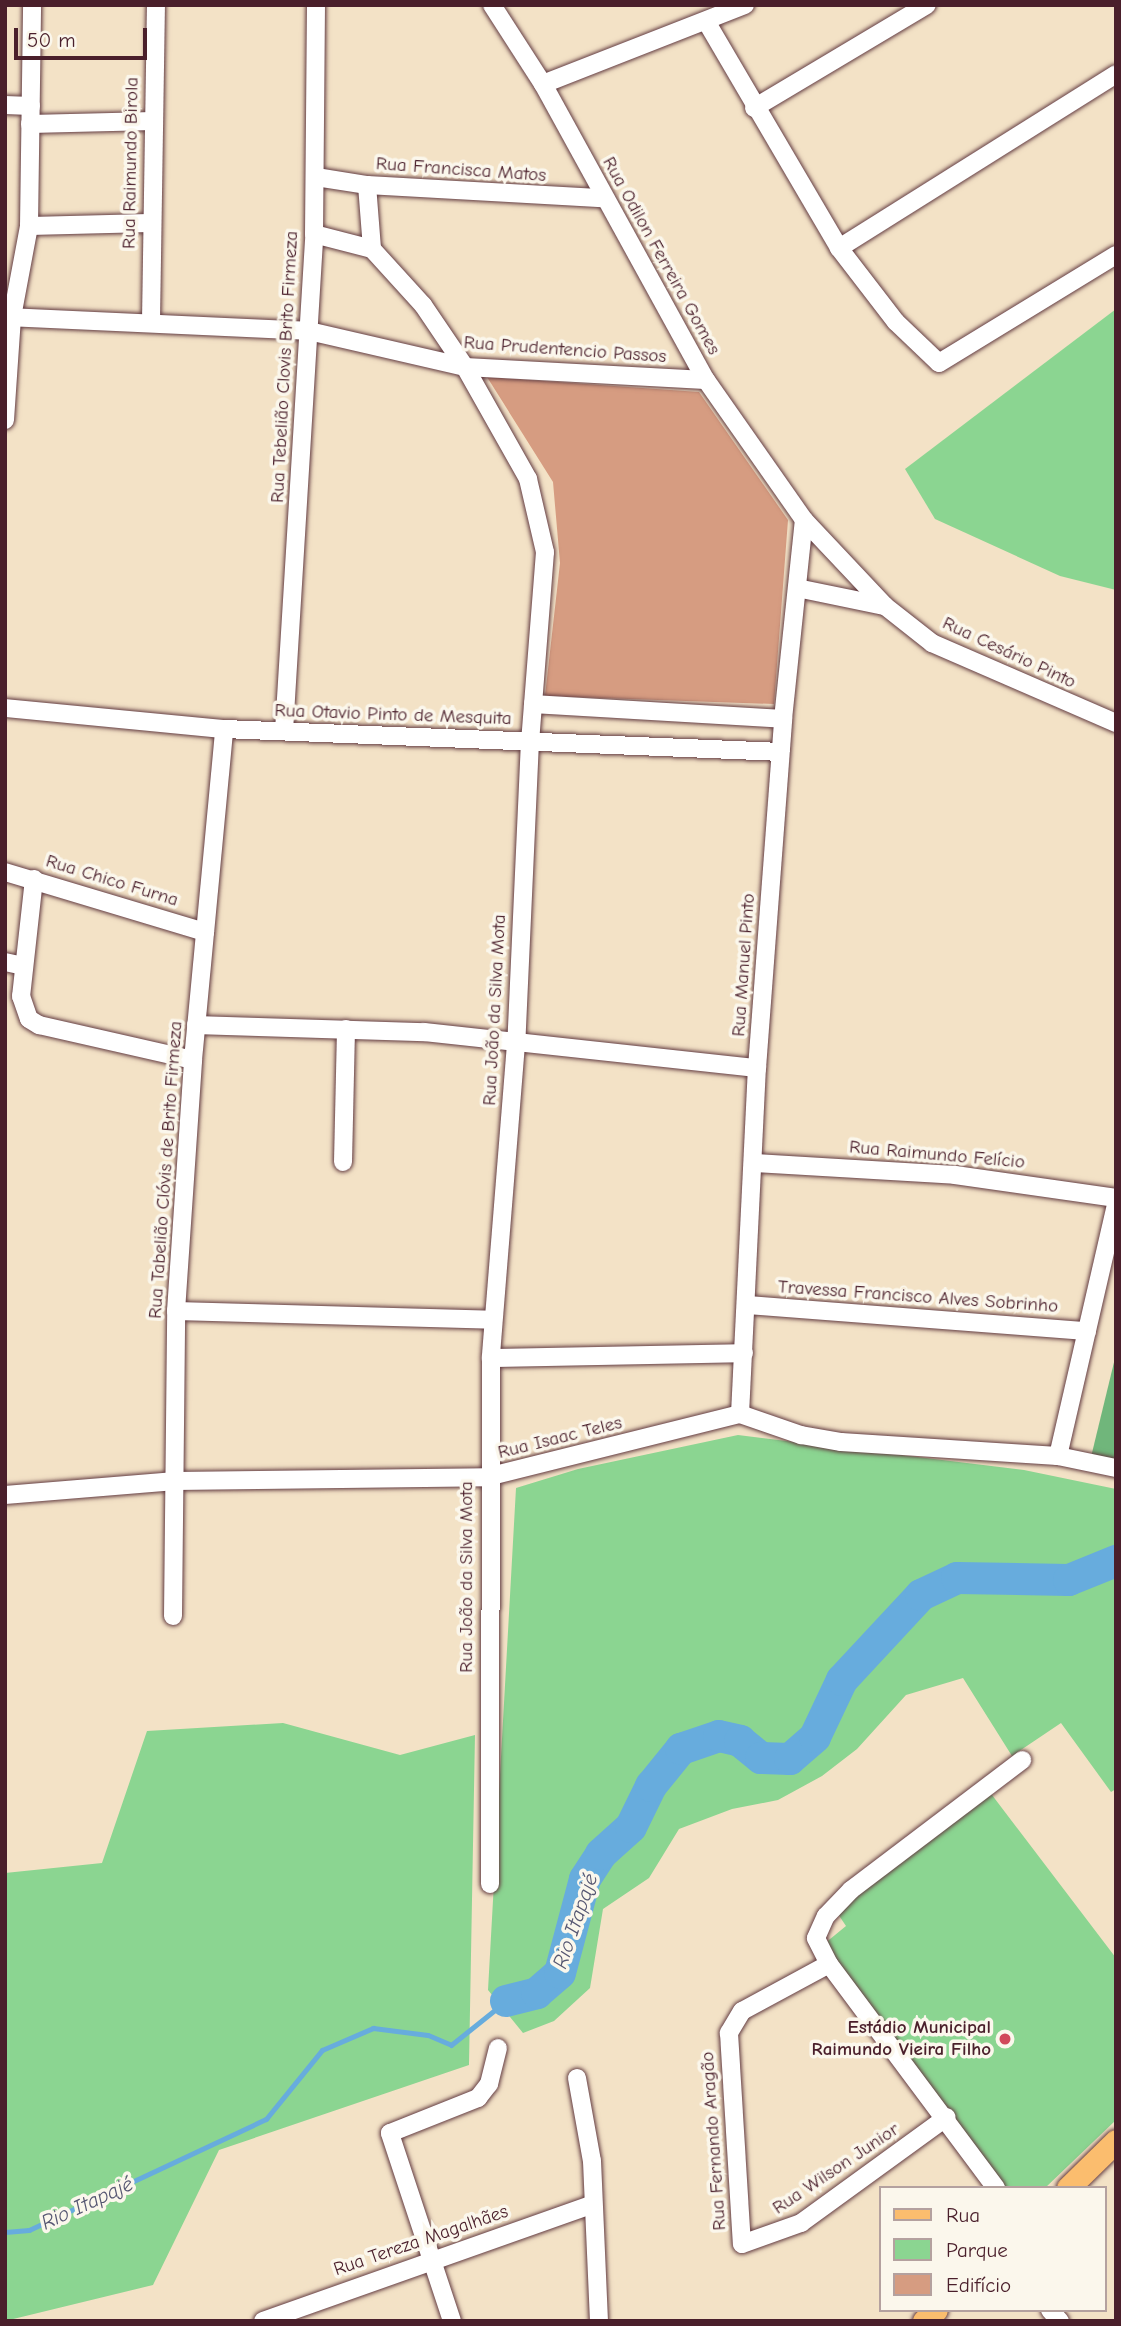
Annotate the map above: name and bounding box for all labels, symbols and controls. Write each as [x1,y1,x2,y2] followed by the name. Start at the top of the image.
[18,14,150,58] scale bar
[27,28,76,52] text: 50 m
[118,77,144,249] street label: Rua Raimundo Birola
[375,153,547,187] street label: Rua Francisca Matos
[597,153,725,359] street label: Rua Odilon Ferreira Gomes
[266,230,304,504] street label: Rua Tebelião Clovis Brito Firmeza
[463,332,667,368] street label: Rua Prudentencio Passos
[939,612,1079,694] street label: Rua Cesário Pinto
[274,699,512,731] street label: Rua Otavio Pinto de Mesquita
[43,850,181,912] street label: Rua Chico Furna
[728,893,760,1037] street label: Rua Manuel Pinto
[479,914,511,1106] street label: Rua João da Silva Mota
[144,1020,188,1320] street label: Rua Tabelião Clóvis de Brito Firmeza
[848,1136,1026,1174] street label: Rua Raimundo Felício
[777,1276,1059,1318] street label: Travessa Francisco Alves Sobrinho
[496,1412,624,1464] street label: Rua Isaac Teles
[456,1481,478,1673] street label: Rua João da Silva Mota
[547,1870,603,1972] water label: Rio Itapajé
[812,2017,991,2061] place label: Estádio Municipal Raimundo Vieira Filho
[997,2031,1013,2047] marker: Estádio Municipal Raimundo Vieira Filho
[696,2051,732,2231] street label: Rua Fernando Aragão
[768,2118,904,2220] street label: Rua Wilson Junior
[37,2171,137,2235] water label: Rio Itapajé
[880,2186,1107,2312] legend
[331,2200,511,2282] street label: Rua Tereza Magalhães
[946,2203,980,2227] text: Rua
[946,2238,1008,2262] text: Parque
[946,2273,1011,2297] text: Edifício

